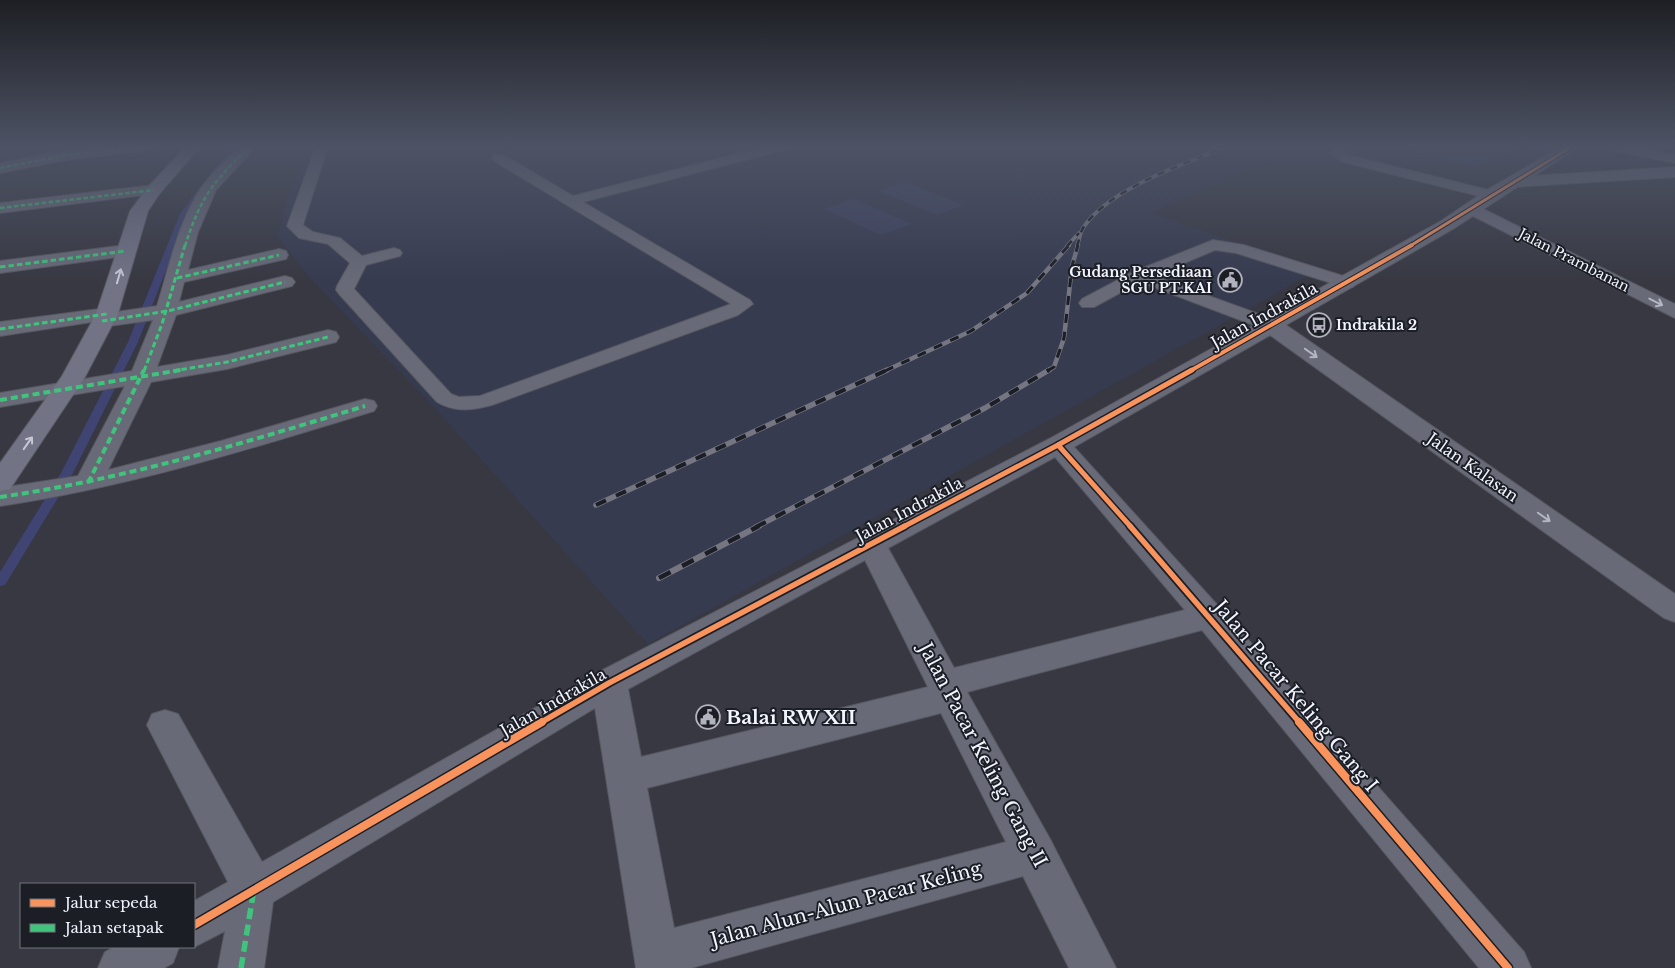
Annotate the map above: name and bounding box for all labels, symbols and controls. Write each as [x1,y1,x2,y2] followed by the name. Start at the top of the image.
[1514,223,1633,296] street label: Jalan Prambanan
[1069,263,1212,297] place label: Gudang Persediaan SGU PT.KAI
[1217,267,1243,293] public building icon: Gudang Persediaan SGU PT.KAI
[115,268,125,284] one-way arrow
[1206,277,1321,353] street label: Jalan Indrakila
[1649,297,1664,307] one-way arrow
[1306,312,1332,338] bus stop icon: Indrakila 2
[1336,316,1417,334] place label: Indrakila 2
[1304,348,1318,358] one-way arrow
[1422,427,1523,506] street label: Jalan Kalasan
[23,436,33,450] one-way arrow
[850,472,966,547] street label: Jalan Indrakila
[1537,512,1551,522] one-way arrow
[1207,593,1383,797] street label: Jalan Pacar Keling Gang I
[913,636,1052,871] street label: Jalan Pacar Keling Gang II
[495,664,609,741] street label: Jalan Indrakila
[695,704,721,730] public building icon: Balai RW XII
[726,706,856,729] place label: Balai RW XII
[705,857,985,952] street label: Jalan Alun-Alun Pacar Keling
[20,883,195,948] legend
[63,893,158,912] text: Jalur sepeda
[63,918,164,937] text: Jalan setapak

